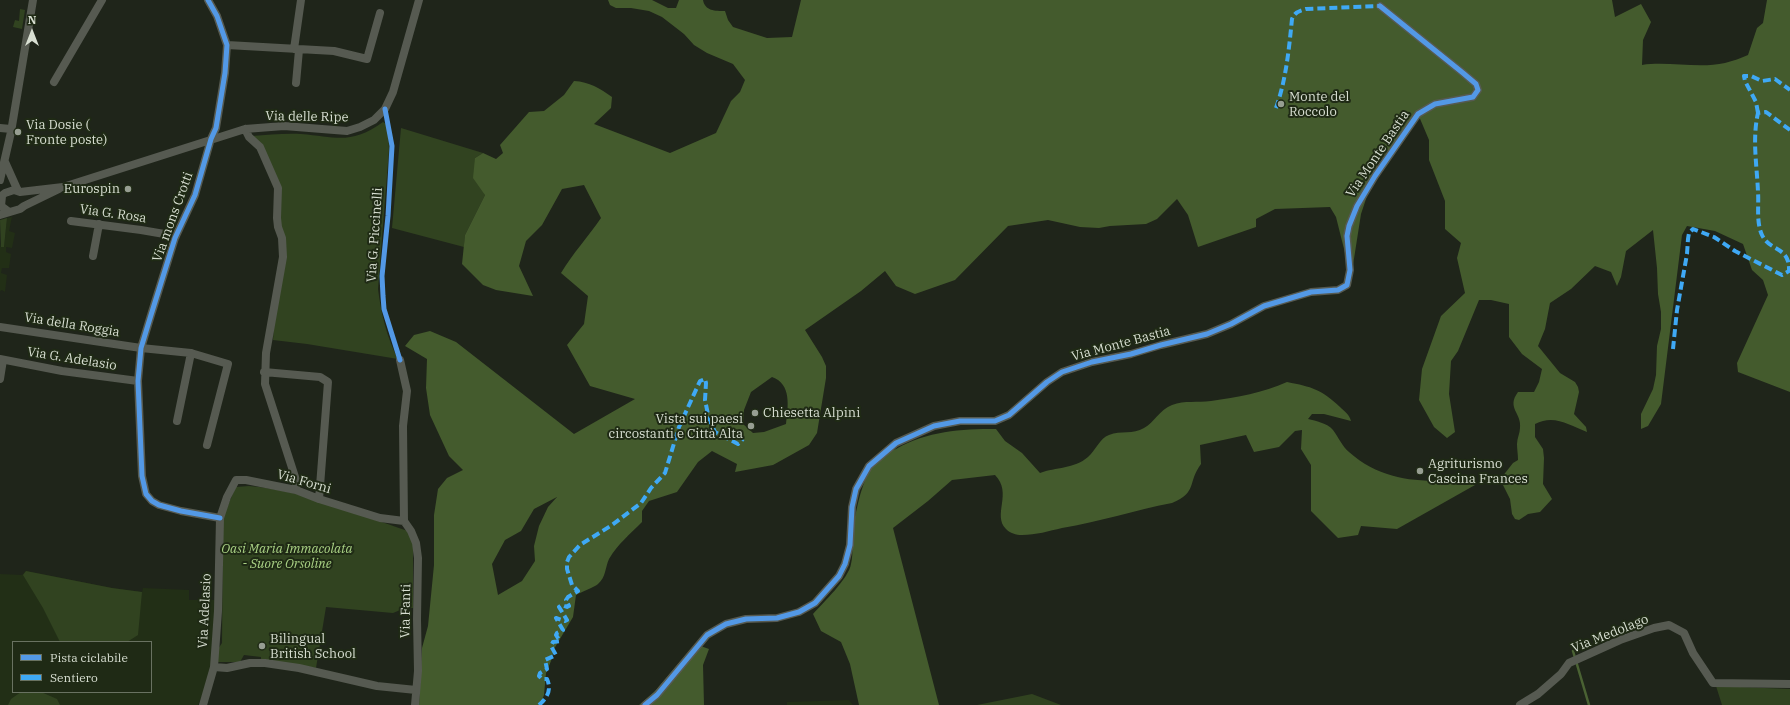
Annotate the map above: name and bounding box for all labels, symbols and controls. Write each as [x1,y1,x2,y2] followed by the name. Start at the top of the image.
[12,12,52,52] north arrow
[28,13,36,27] text: N
[1289,89,1349,120] place label: Monte del Roccolo
[1276,99,1286,109] marker: Monte del Roccolo
[1343,107,1413,201] street label: Via Monte Bastia
[265,108,349,126] street label: Via delle Ripe
[26,117,107,148] place label: Via Dosie ( Fronte poste)
[13,127,23,137] marker: Via Dosie ( Fronte poste)
[150,170,196,264] street label: Via mons Crotti
[64,181,120,197] place label: Eurospin
[123,184,133,194] marker: Eurospin
[364,187,386,283] street label: Via G. Piccinelli
[79,202,147,226] street label: Via G. Rosa
[23,310,121,340] street label: Via della Roggia
[1070,323,1172,365] street label: Via Monte Bastia
[26,344,118,374] street label: Via G. Adelasio
[763,405,860,421] place label: Chiesetta Alpini
[750,408,760,418] marker: Chiesetta Alpini
[609,411,743,442] place label: Vista sui paesi circostanti e Città Alta
[746,421,756,431] marker: Vista sui paesi circostanti e Città Alta
[1428,456,1528,487] place label: Agriturismo Cascina Frances
[1415,466,1425,476] marker: Agriturismo Cascina Frances
[275,467,333,497] street label: Via Forni
[221,541,353,572] park label: Oasi Maria Immacolata - Suore Orsoline
[195,573,215,649] street label: Via Adelasio
[398,584,414,638] street label: Via Fanti
[1569,612,1651,656] street label: Via Medolago
[270,631,356,662] place label: Bilingual British School
[12,641,152,693] legend
[257,641,267,651] marker: Bilingual British School
[50,650,128,665] text: Pista ciclabile
[50,670,98,685] text: Sentiero

